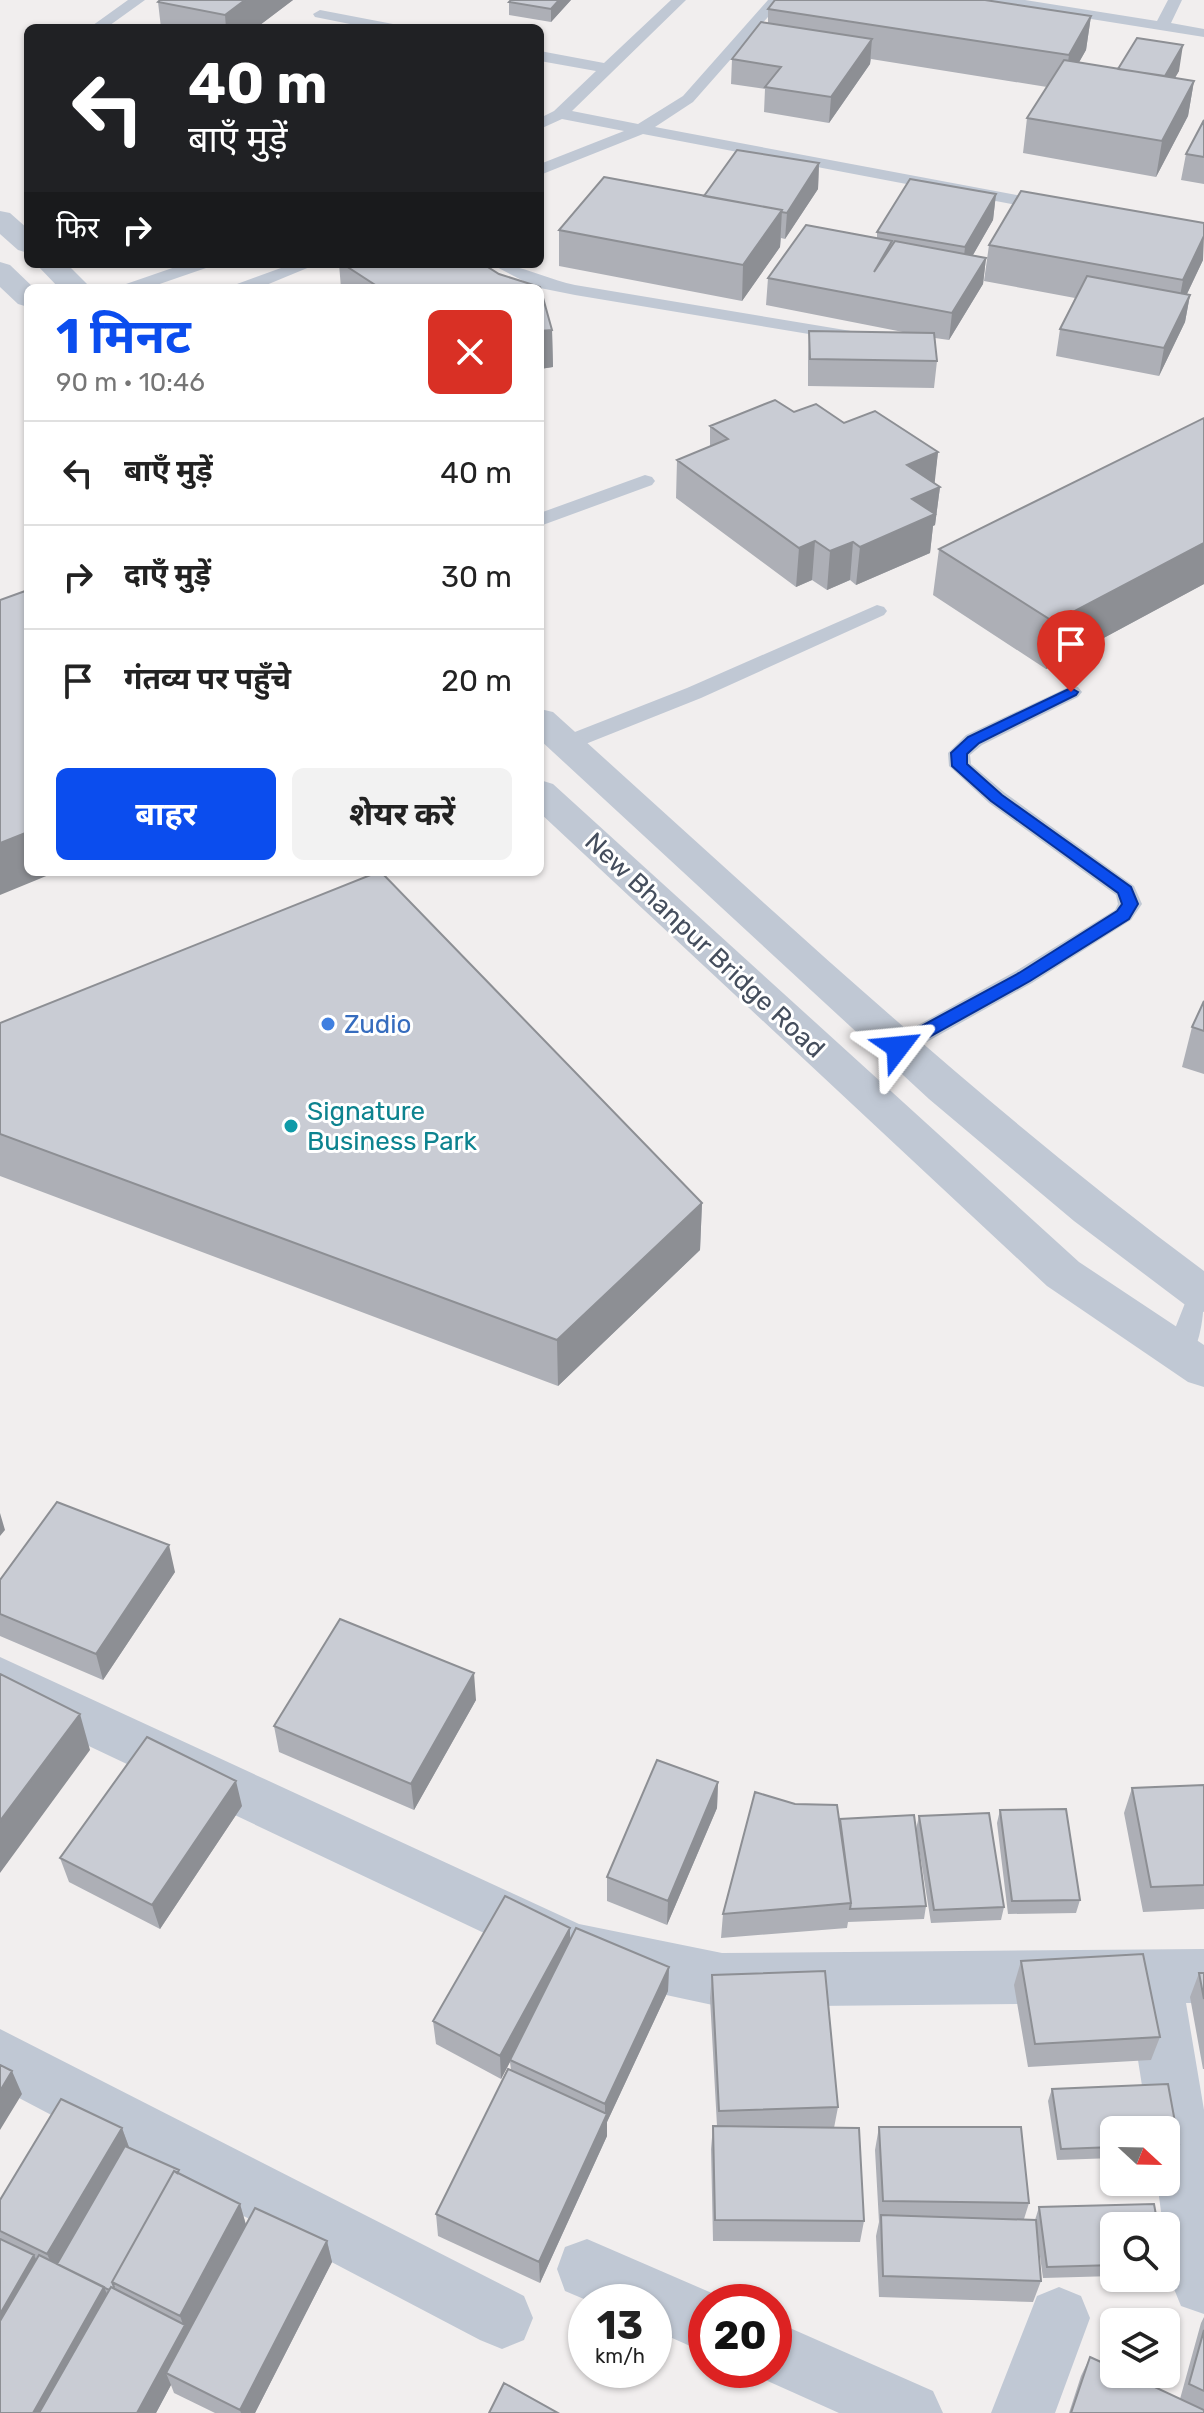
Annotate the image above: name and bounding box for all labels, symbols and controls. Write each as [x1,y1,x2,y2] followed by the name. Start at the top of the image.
[188,51,328,117] text: 40 m
[56,56,160,160] icon: left
[188,118,287,161] text: बाएँ मुड़ें
[115,208,159,252] icon: right
[56,210,99,246] text: फिर
[56,308,191,365] text: 1 मिनट
[428,310,512,394] button: close
[56,367,205,398] text: 90 m · 10:46
[56,451,100,495] icon: left
[124,453,213,489] text: बाएँ मुड़ें
[440,455,512,491] text: 40 m
[56,555,100,599] icon: right
[124,557,211,593] text: दाएँ मुड़ें
[441,559,512,595] text: 30 m
[1037,610,1105,692] pin
[1049,622,1093,666] icon: arrive
[56,659,100,703] icon: arrive
[124,661,291,697] text: गंतव्य पर पहुँचे
[441,663,512,699] text: 20 m
[56,768,276,860] button: बाहर
[292,768,512,860] button: शेयर करें
[578,826,831,1064] street label: New Bhanpur Bridge Road
[856,1005,940,1089] position arrow
[344,1009,412,1040] place label: Zudio
[319,1015,337,1033] marker: Zudio
[307,1096,477,1157] place label: Signature Business Park
[282,1117,300,1135] marker: Signature Business Park
[1100,2116,1180,2196] north arrow
[1100,2116,1180,2388] map controls
[1100,2212,1180,2292] button: search
[688,2284,792,2388] speed limit sign: 20
[597,2302,643,2349] text: 13
[1100,2308,1180,2388] button: layers
[595,2344,645,2368] text: km/h

